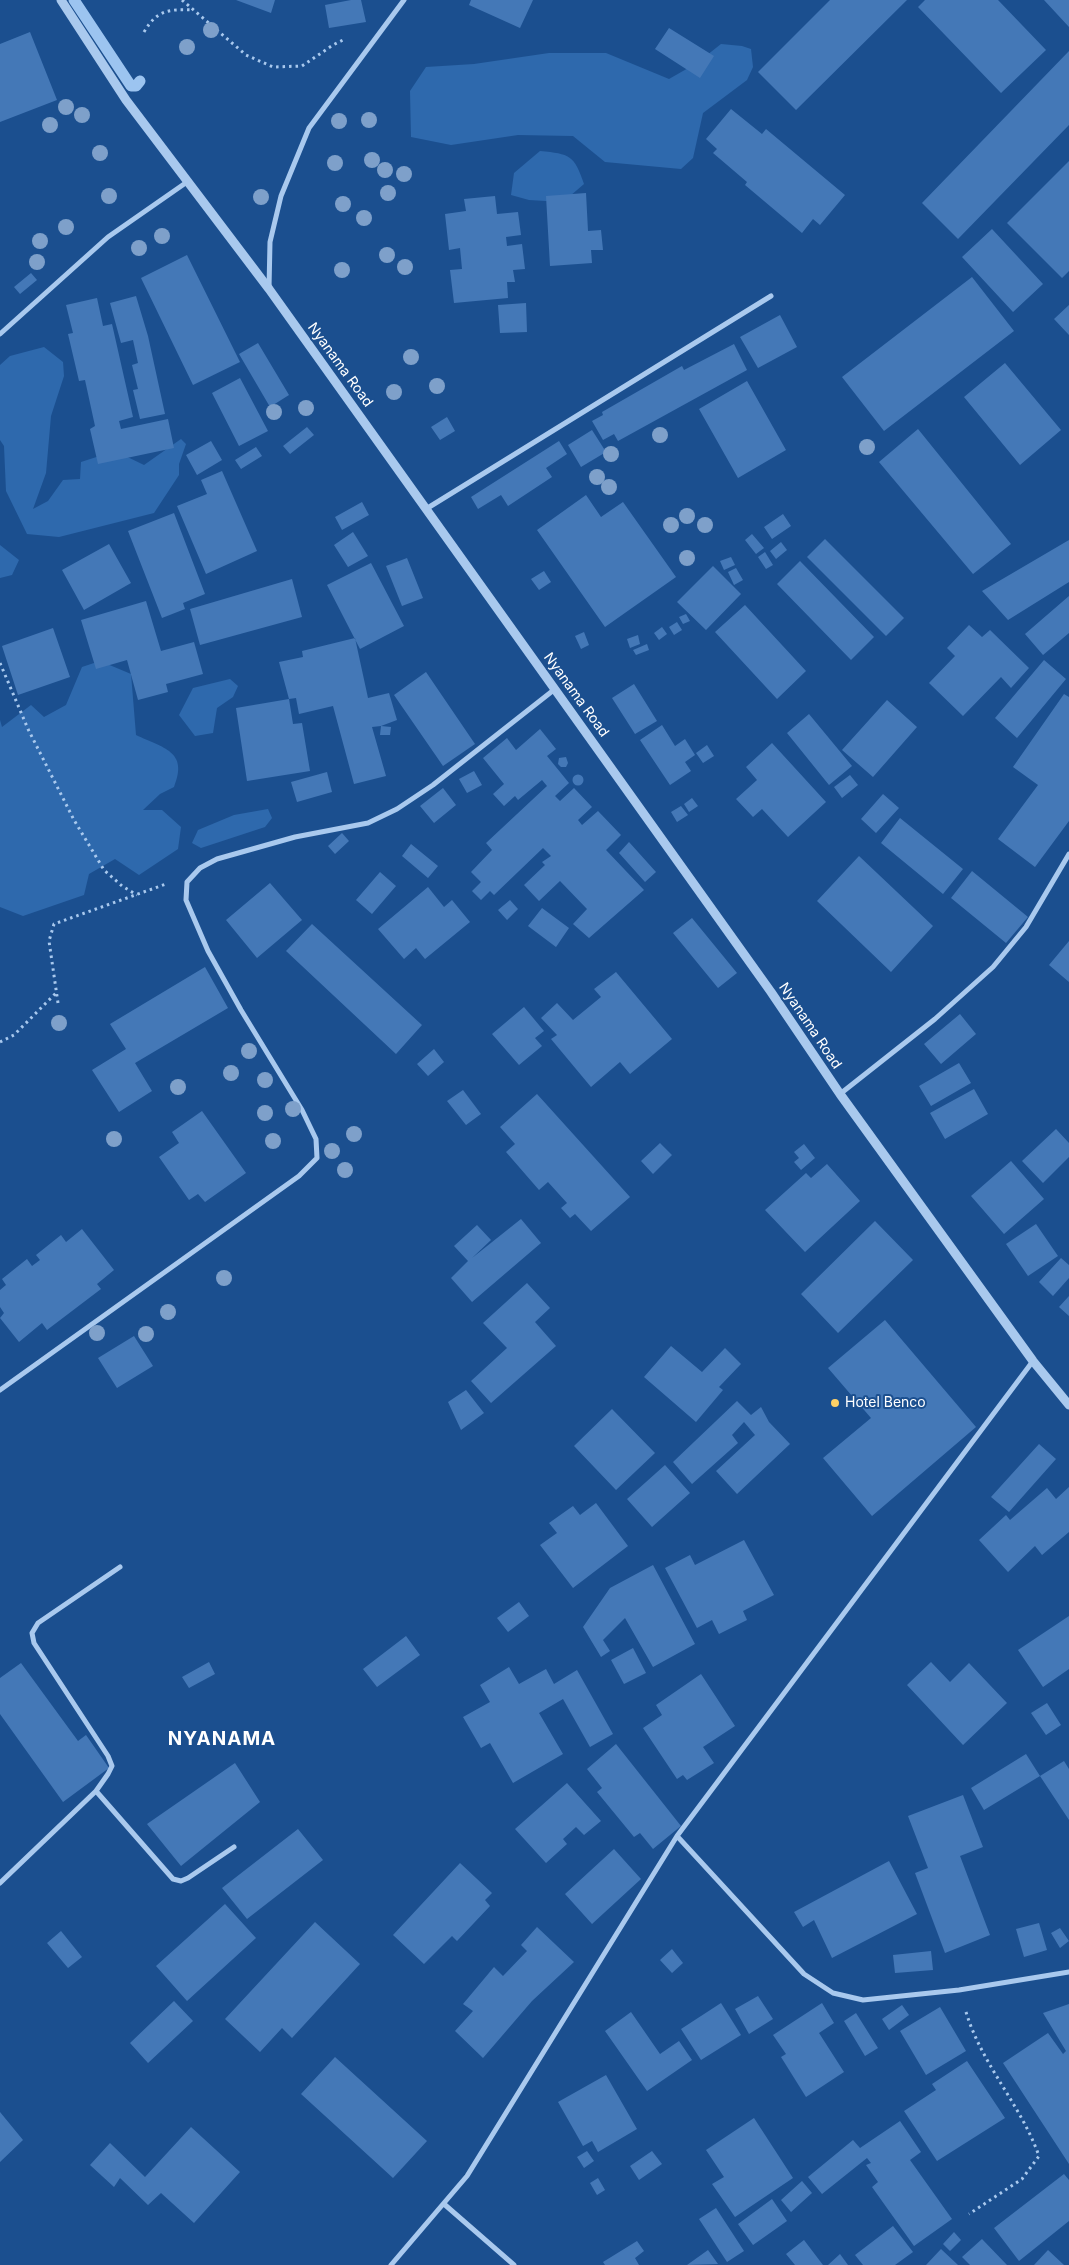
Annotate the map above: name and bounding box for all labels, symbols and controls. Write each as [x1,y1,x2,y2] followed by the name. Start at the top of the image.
[304,320,376,410] street label: Nyanama Road
[540,650,612,740] street label: Nyanama Road
[775,980,845,1072] street label: Nyanama Road
[845,1395,926,1411] place label: Hotel Benco
[829,1397,841,1409] marker: Hotel Benco
[167,1728,277,1750] district label: NYANAMA

